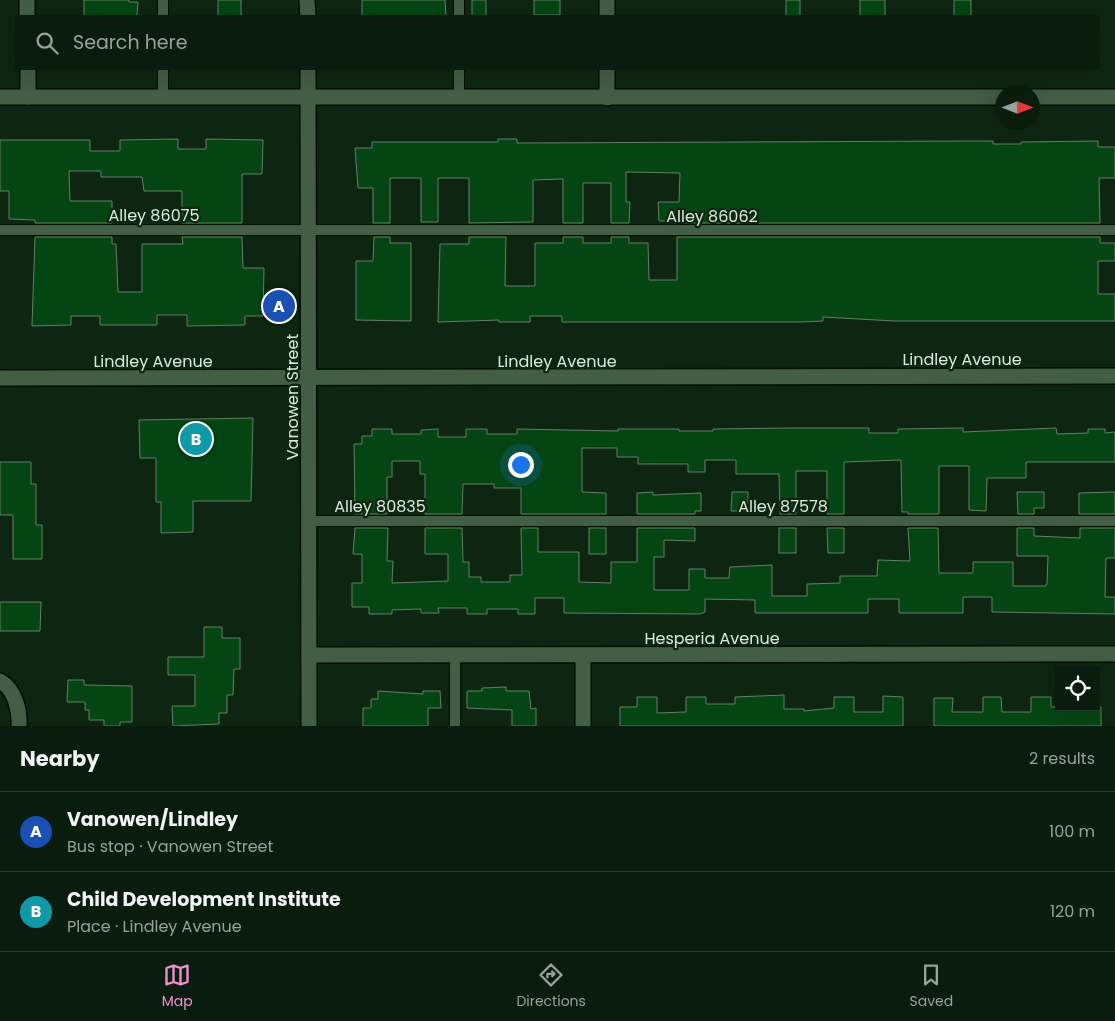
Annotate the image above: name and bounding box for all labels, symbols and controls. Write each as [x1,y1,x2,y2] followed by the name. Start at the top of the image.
[15,15,1100,70] search box
[33,29,61,57] icon: search
[73,29,187,56] text: Search here
[995,85,1040,130] north arrow
[109,204,199,227] street label: Alley 86075
[666,205,758,228] street label: Alley 86062
[263,287,295,325] pin: A
[281,334,304,460] street label: Vanowen Street
[902,348,1022,371] street label: Lindley Avenue
[93,350,213,373] street label: Lindley Avenue
[497,350,617,373] street label: Lindley Avenue
[180,420,212,458] pin: B
[508,452,534,478] your location
[334,495,426,518] street label: Alley 80835
[738,495,828,518] street label: Alley 87578
[644,627,780,650] street label: Hesperia Avenue
[1055,666,1100,711] map controls
[1055,666,1100,711] button: locate
[20,744,100,773] text: Nearby
[1029,747,1095,770] text: 2 results
[67,806,238,833] text: Vanowen/Lindley
[30,820,42,843] text: A
[1049,820,1095,843] text: 100 m
[67,835,273,858] text: Bus stop · Vanowen Street
[67,886,341,913] text: Child Development Institute
[31,900,41,923] text: B
[1050,900,1095,923] text: 120 m
[67,915,242,938] text: Place · Lindley Avenue
[162,961,193,1012] tab: Map
[516,961,586,1012] tab: Directions
[909,961,953,1012] tab: Saved

